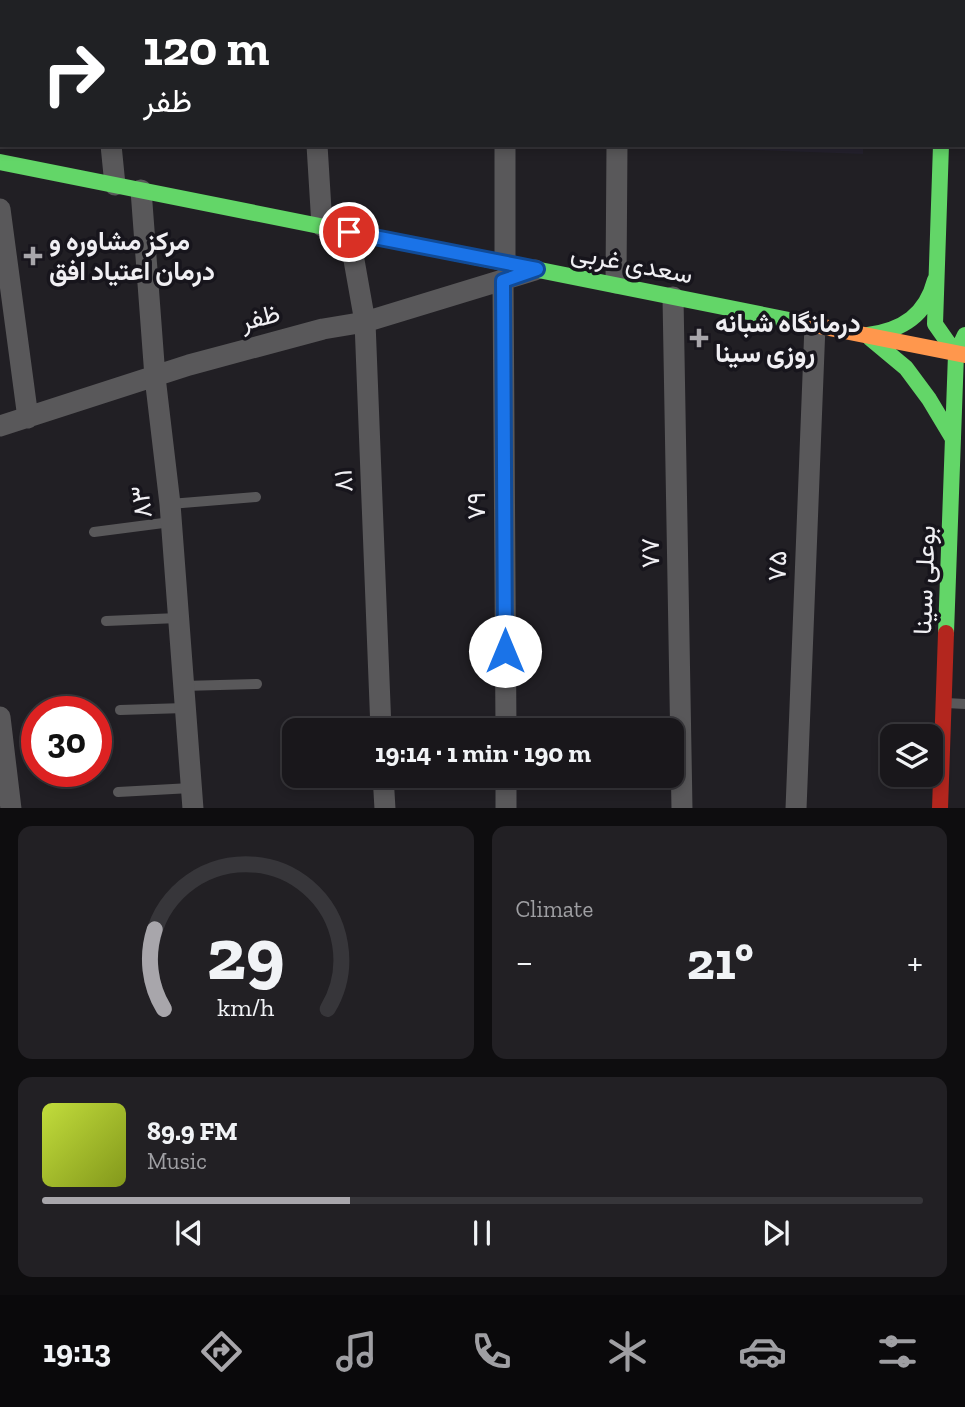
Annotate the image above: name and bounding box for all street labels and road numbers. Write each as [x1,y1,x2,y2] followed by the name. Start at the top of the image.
[568,236,696,290] street label: سعدی غربی
[236,296,283,338] street label: ظفر
[327,469,359,493] street label: ۸۱
[123,484,159,520] street label: ۸۳
[460,492,492,520] street label: ۷۹
[906,525,942,635] street label: بوعلی سینا
[634,537,666,569] street label: ۷۷
[760,550,794,582] street label: ۷۵

